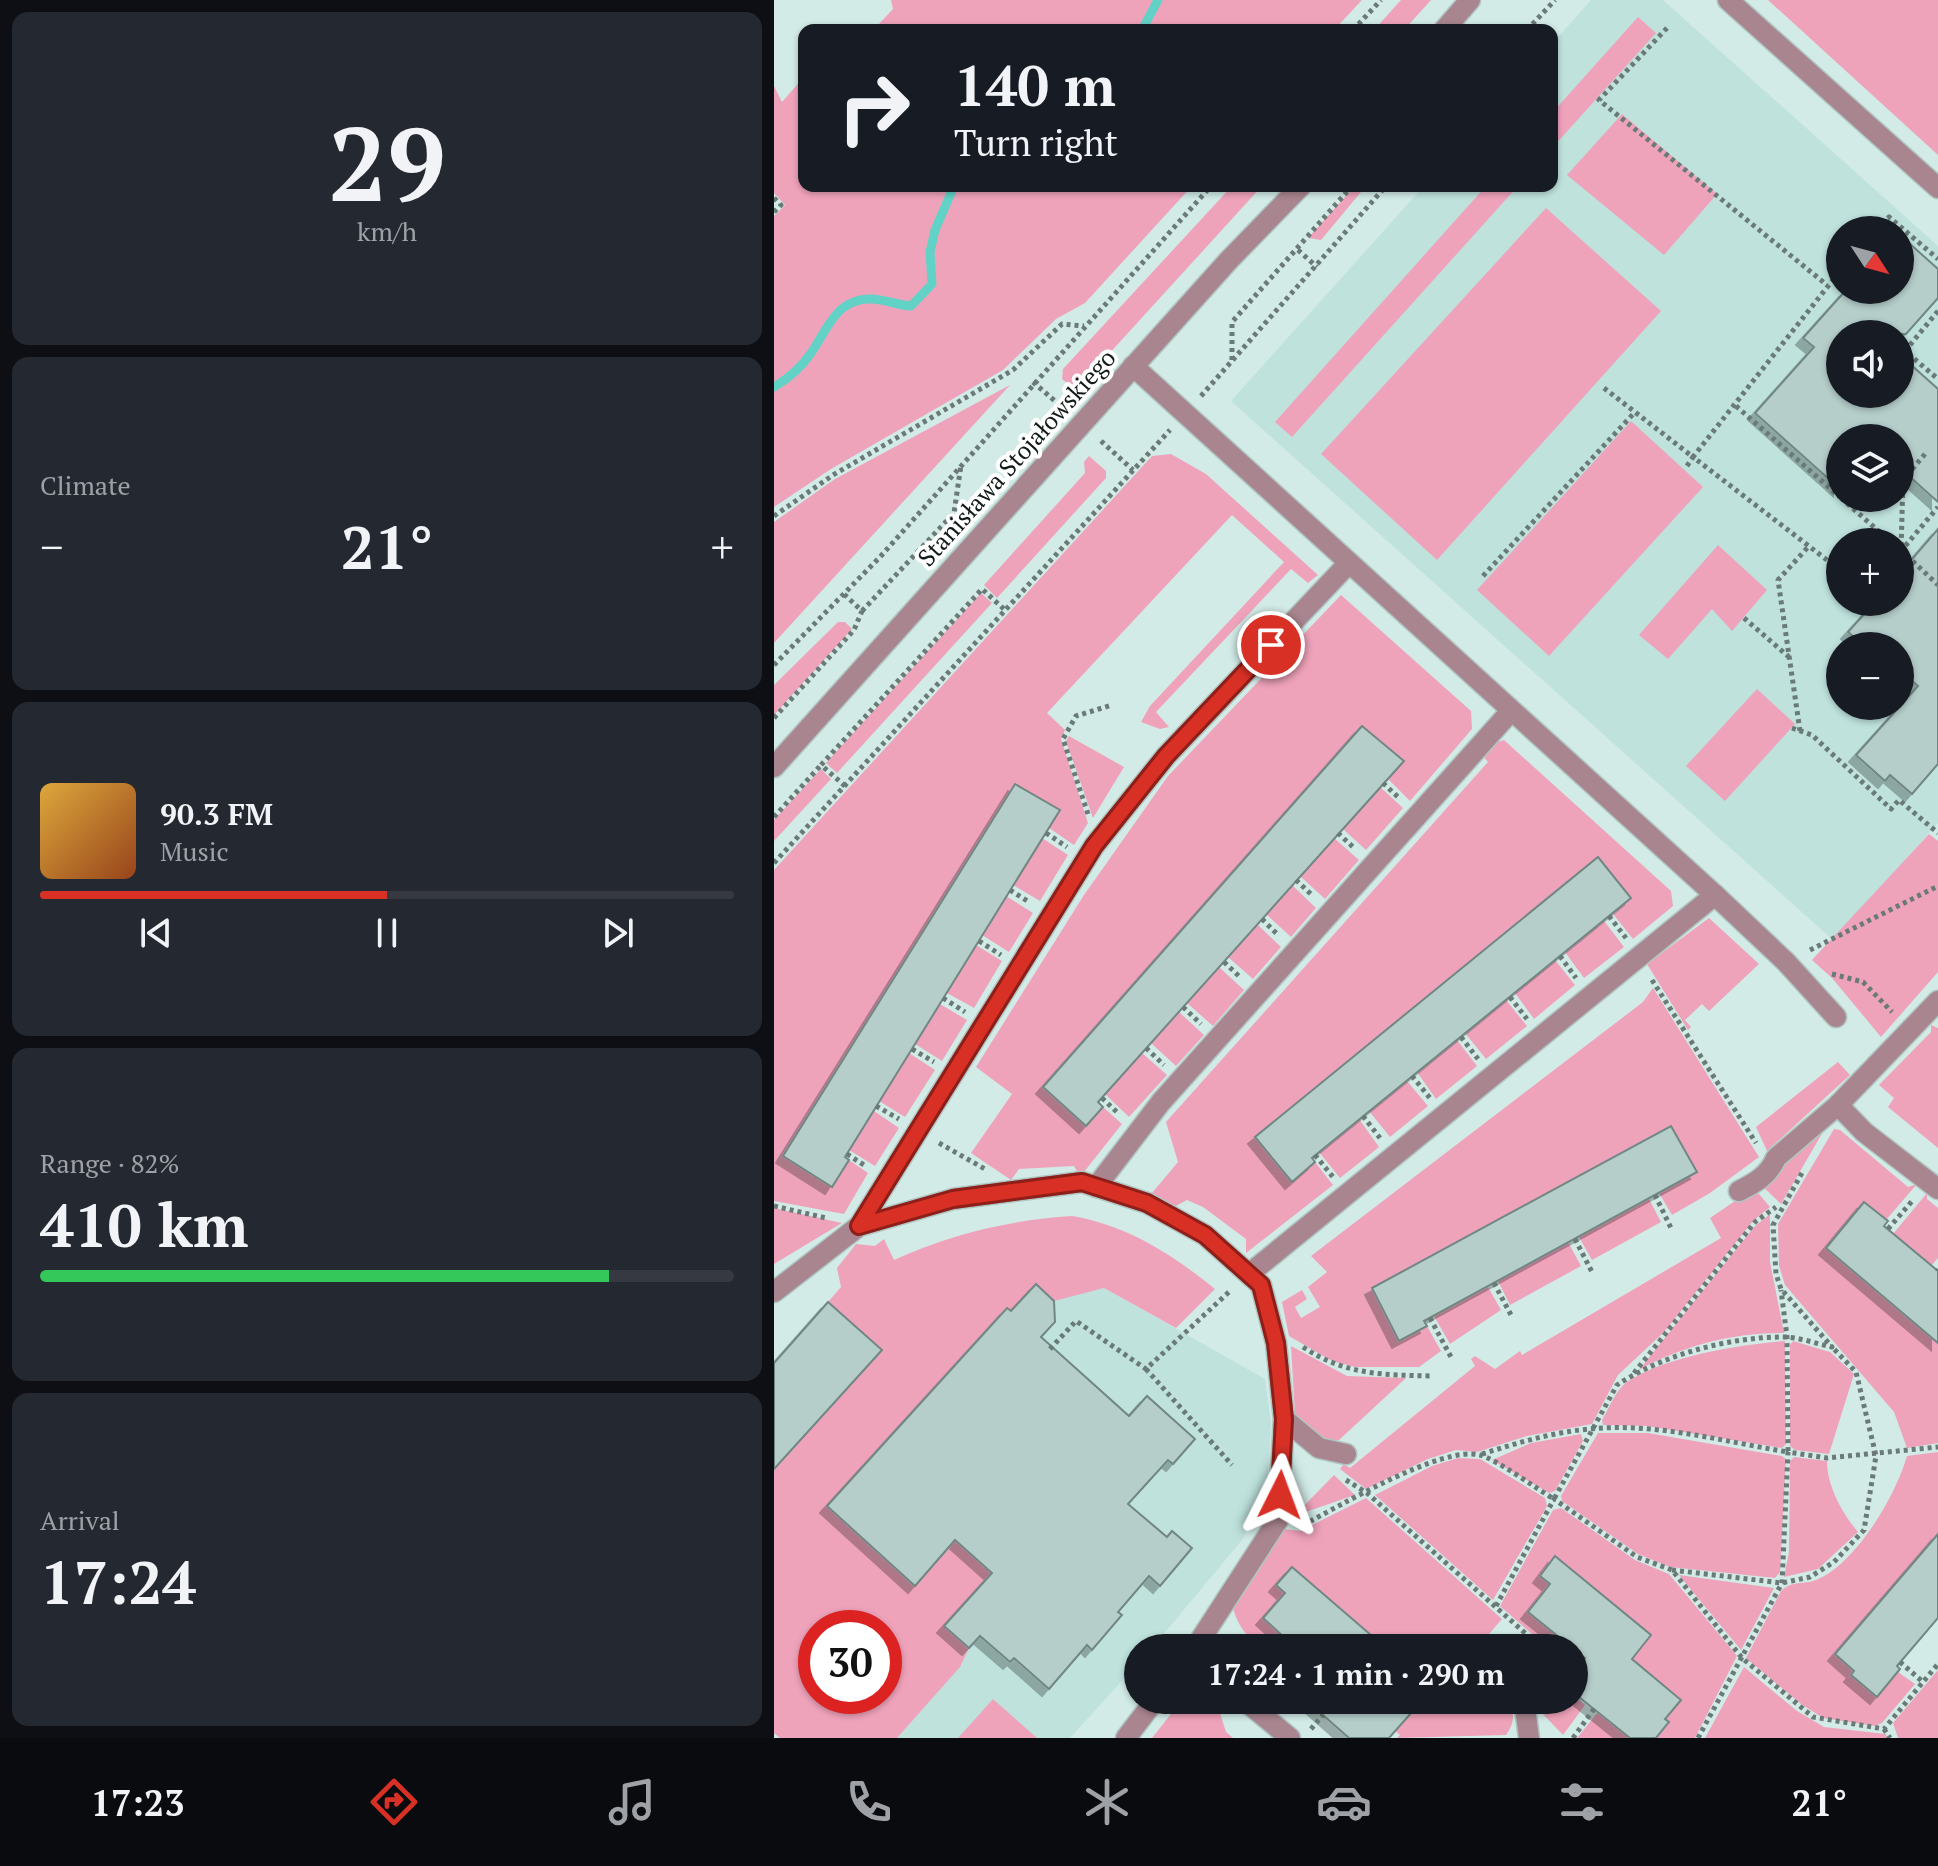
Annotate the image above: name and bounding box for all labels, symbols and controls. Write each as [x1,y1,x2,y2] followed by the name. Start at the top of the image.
[954,48,1116,122] text: 140 m
[822,56,926,160] icon: right
[328,93,446,231] text: 29
[954,119,1118,166] text: Turn right
[357,214,417,248] text: km/h
[1826,216,1914,304] north arrow
[1826,216,1914,720] map controls
[1826,320,1914,408] button: sound
[910,342,1122,573] street label: Stanisława Stojałowskiego
[1826,424,1914,512] button: layers
[40,468,131,502] text: Climate
[341,507,433,586] text: 21°
[40,517,63,576] text: −
[711,517,734,576] text: +
[1826,528,1914,616] button: +
[1237,611,1305,679] pin
[1249,623,1293,667] icon: arrive
[1826,632,1914,720] button: −
[160,794,273,834] text: 90.3 FM
[160,834,229,868] text: Music
[134,911,178,955] icon: previous
[365,911,409,955] icon: pause
[596,911,640,955] icon: next
[40,1146,179,1180] text: Range · 82%
[40,1185,248,1264] text: 410 km
[1238,1453,1322,1537] position arrow
[40,1503,120,1537] text: Arrival
[40,1542,196,1621] text: 17:24
[798,1610,902,1714] speed limit sign: 30
[1208,1654,1504,1694] text: 17:24 · 1 min · 290 m
[366,1774,422,1830] icon: directions
[604,1774,660,1830] icon: music
[841,1774,897,1830] icon: phone
[1079,1774,1135,1830] icon: climate
[1316,1774,1372,1830] icon: car
[1554,1774,1610,1830] icon: filters
[91,1779,185,1826] text: 17:23
[1792,1779,1847,1826] text: 21°

